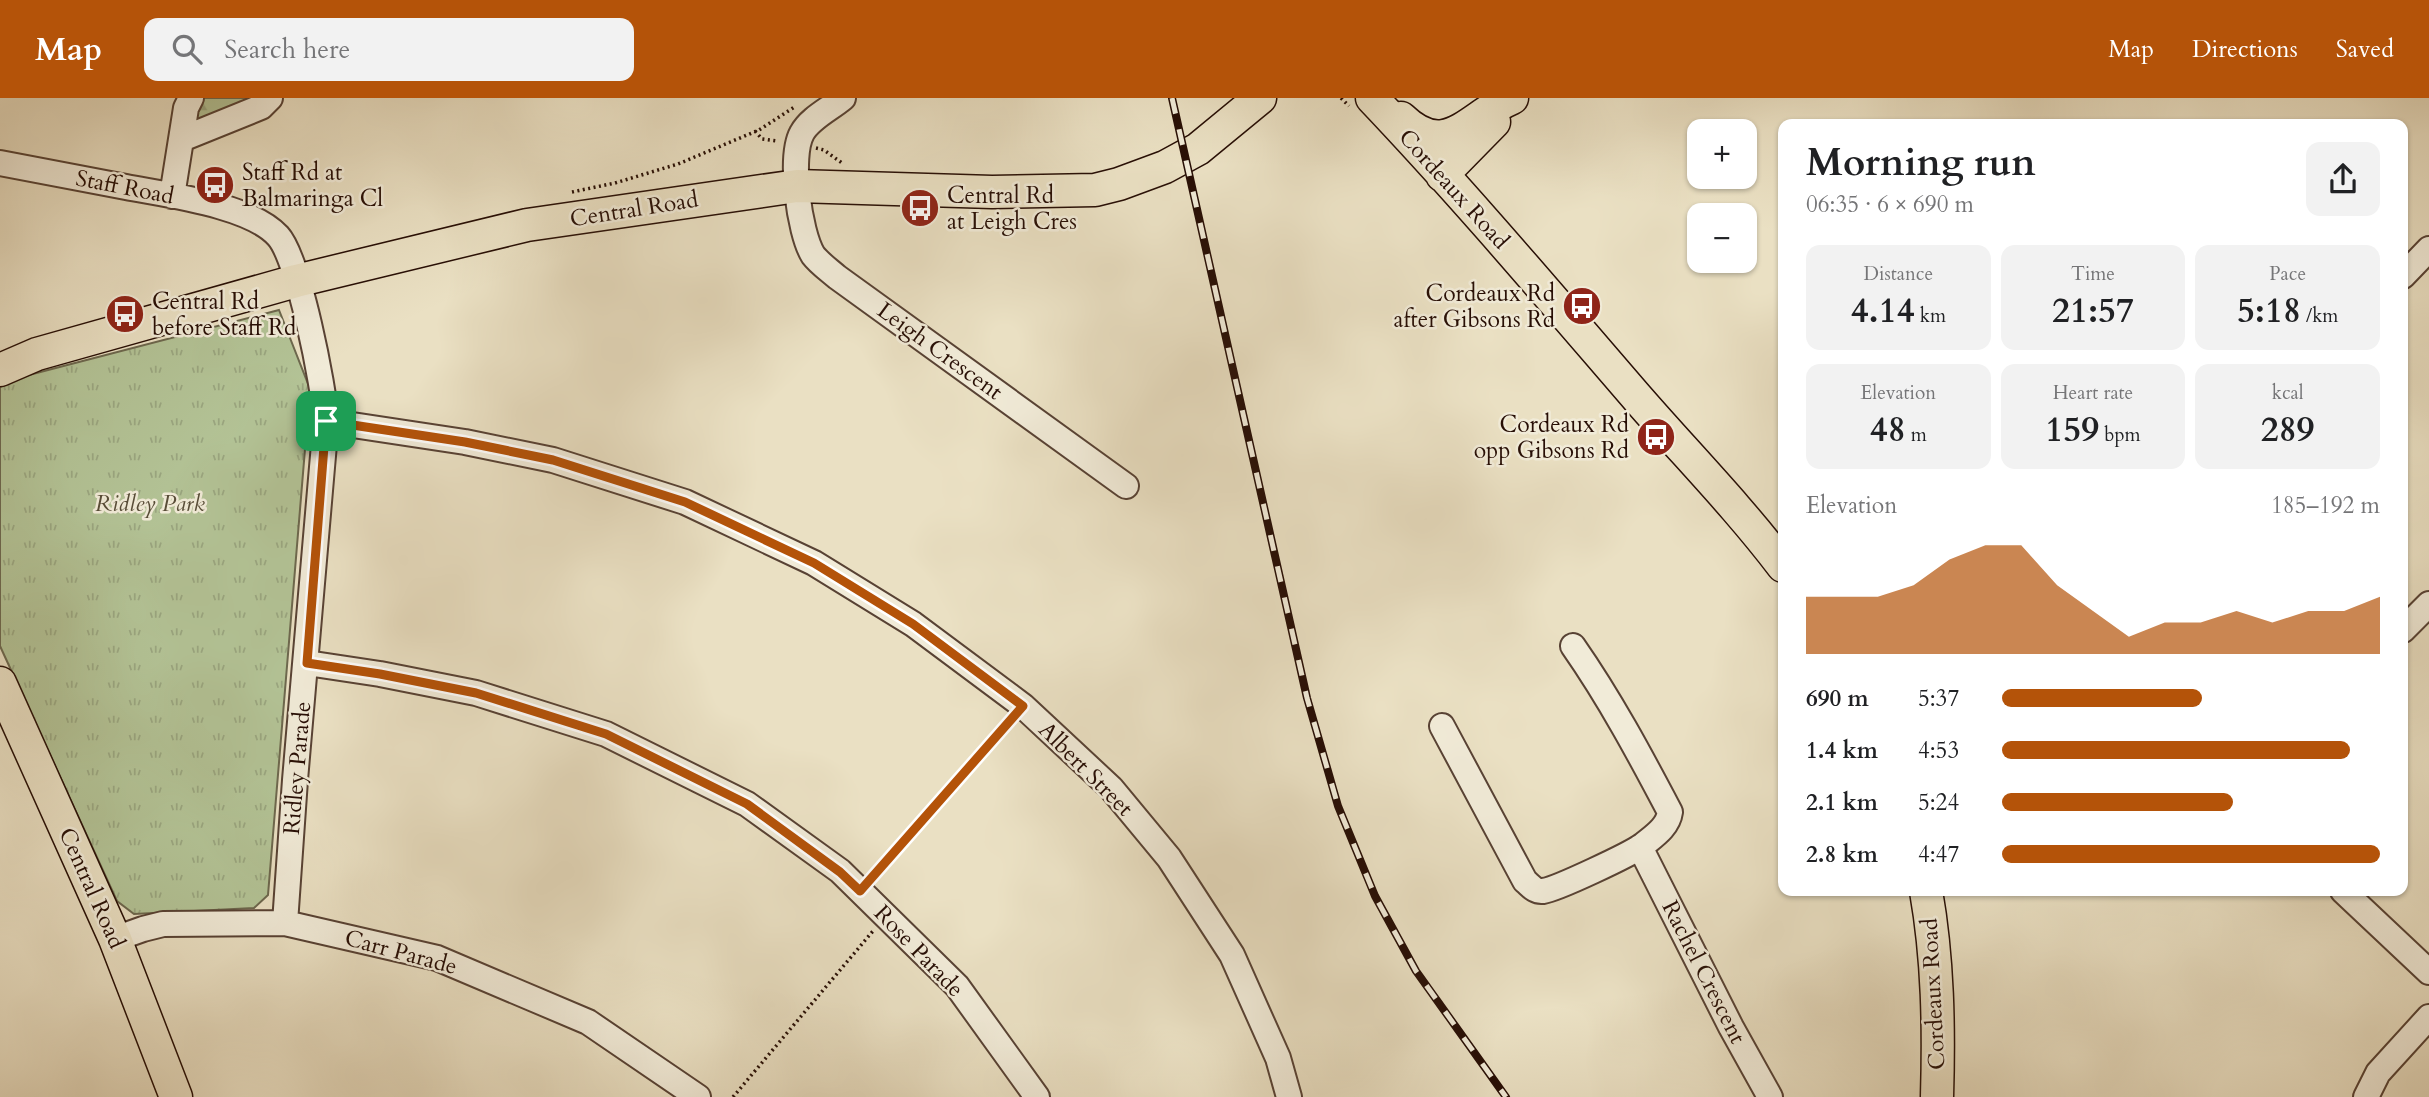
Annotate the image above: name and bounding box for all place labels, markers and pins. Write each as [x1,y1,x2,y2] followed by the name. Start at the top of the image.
[242,157,383,214] place label: Staff Rd at Balmaringa Cl
[194,164,236,206] bus stop icon: Staff Rd at Balmaringa Cl
[947,180,1077,237] place label: Central Rd at Leigh Cres
[899,187,941,229] bus stop icon: Central Rd at Leigh Cres
[1394,278,1556,335] place label: Cordeaux Rd after Gibsons Rd
[1561,285,1603,327] bus stop icon: Cordeaux Rd after Gibsons Rd
[152,286,297,343] place label: Central Rd before Staff Rd
[104,293,146,335] bus stop icon: Central Rd before Staff Rd
[296,391,356,451] pin
[1474,409,1630,466] place label: Cordeaux Rd opp Gibsons Rd
[1635,416,1677,458] bus stop icon: Cordeaux Rd opp Gibsons Rd

